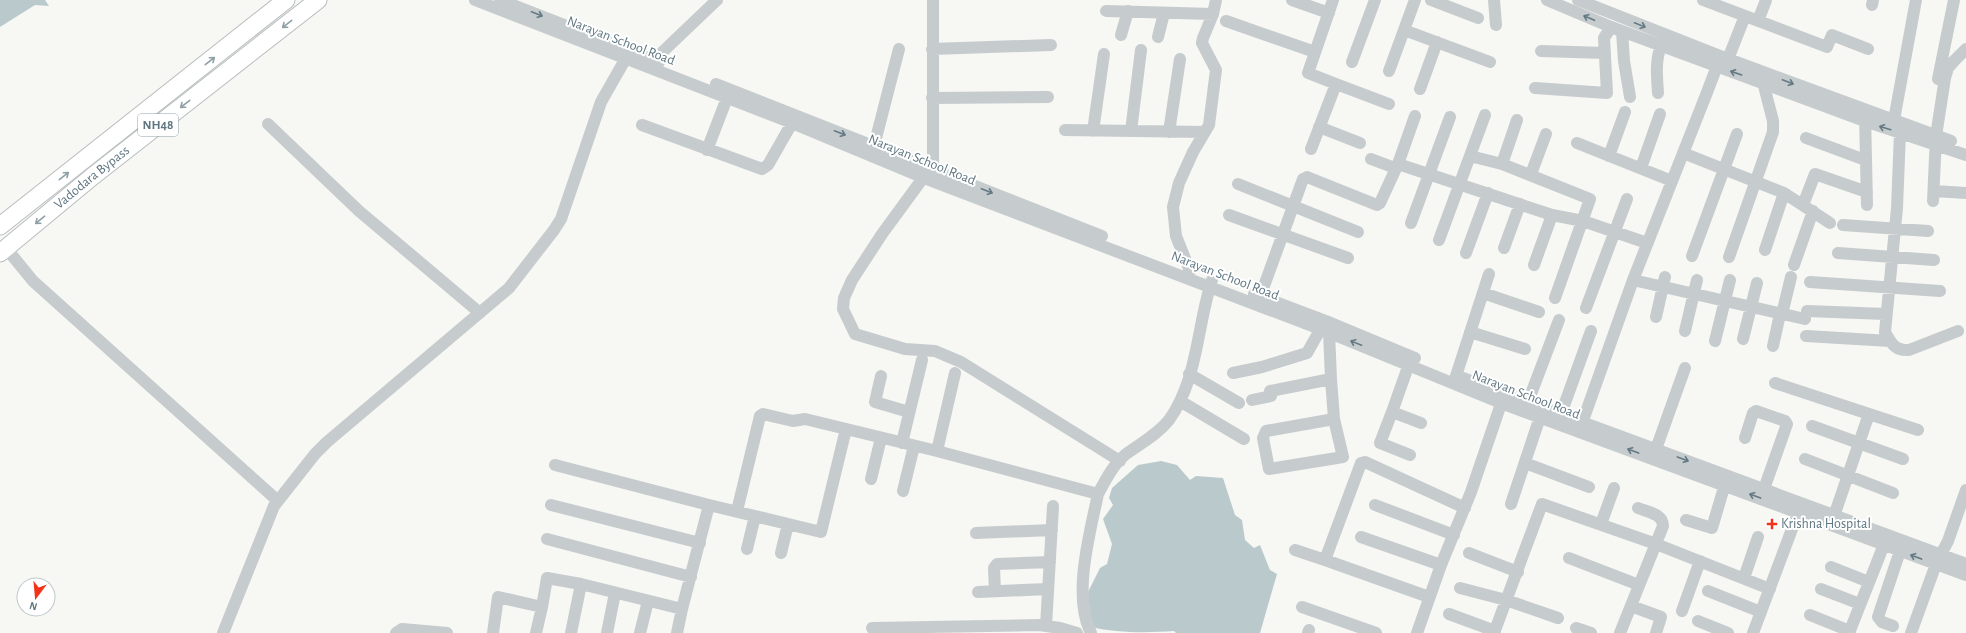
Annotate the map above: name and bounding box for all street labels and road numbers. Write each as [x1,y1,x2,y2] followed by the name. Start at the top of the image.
[565,14,677,68] street label: Narayan School Road
[138,114,178,136] road number: NH48
[866,132,978,188] street label: Narayan School Road
[52,143,132,212] street label: Vadodara Bypass
[1169,249,1281,303] street label: Narayan School Road
[1470,368,1582,422] street label: Narayan School Road

